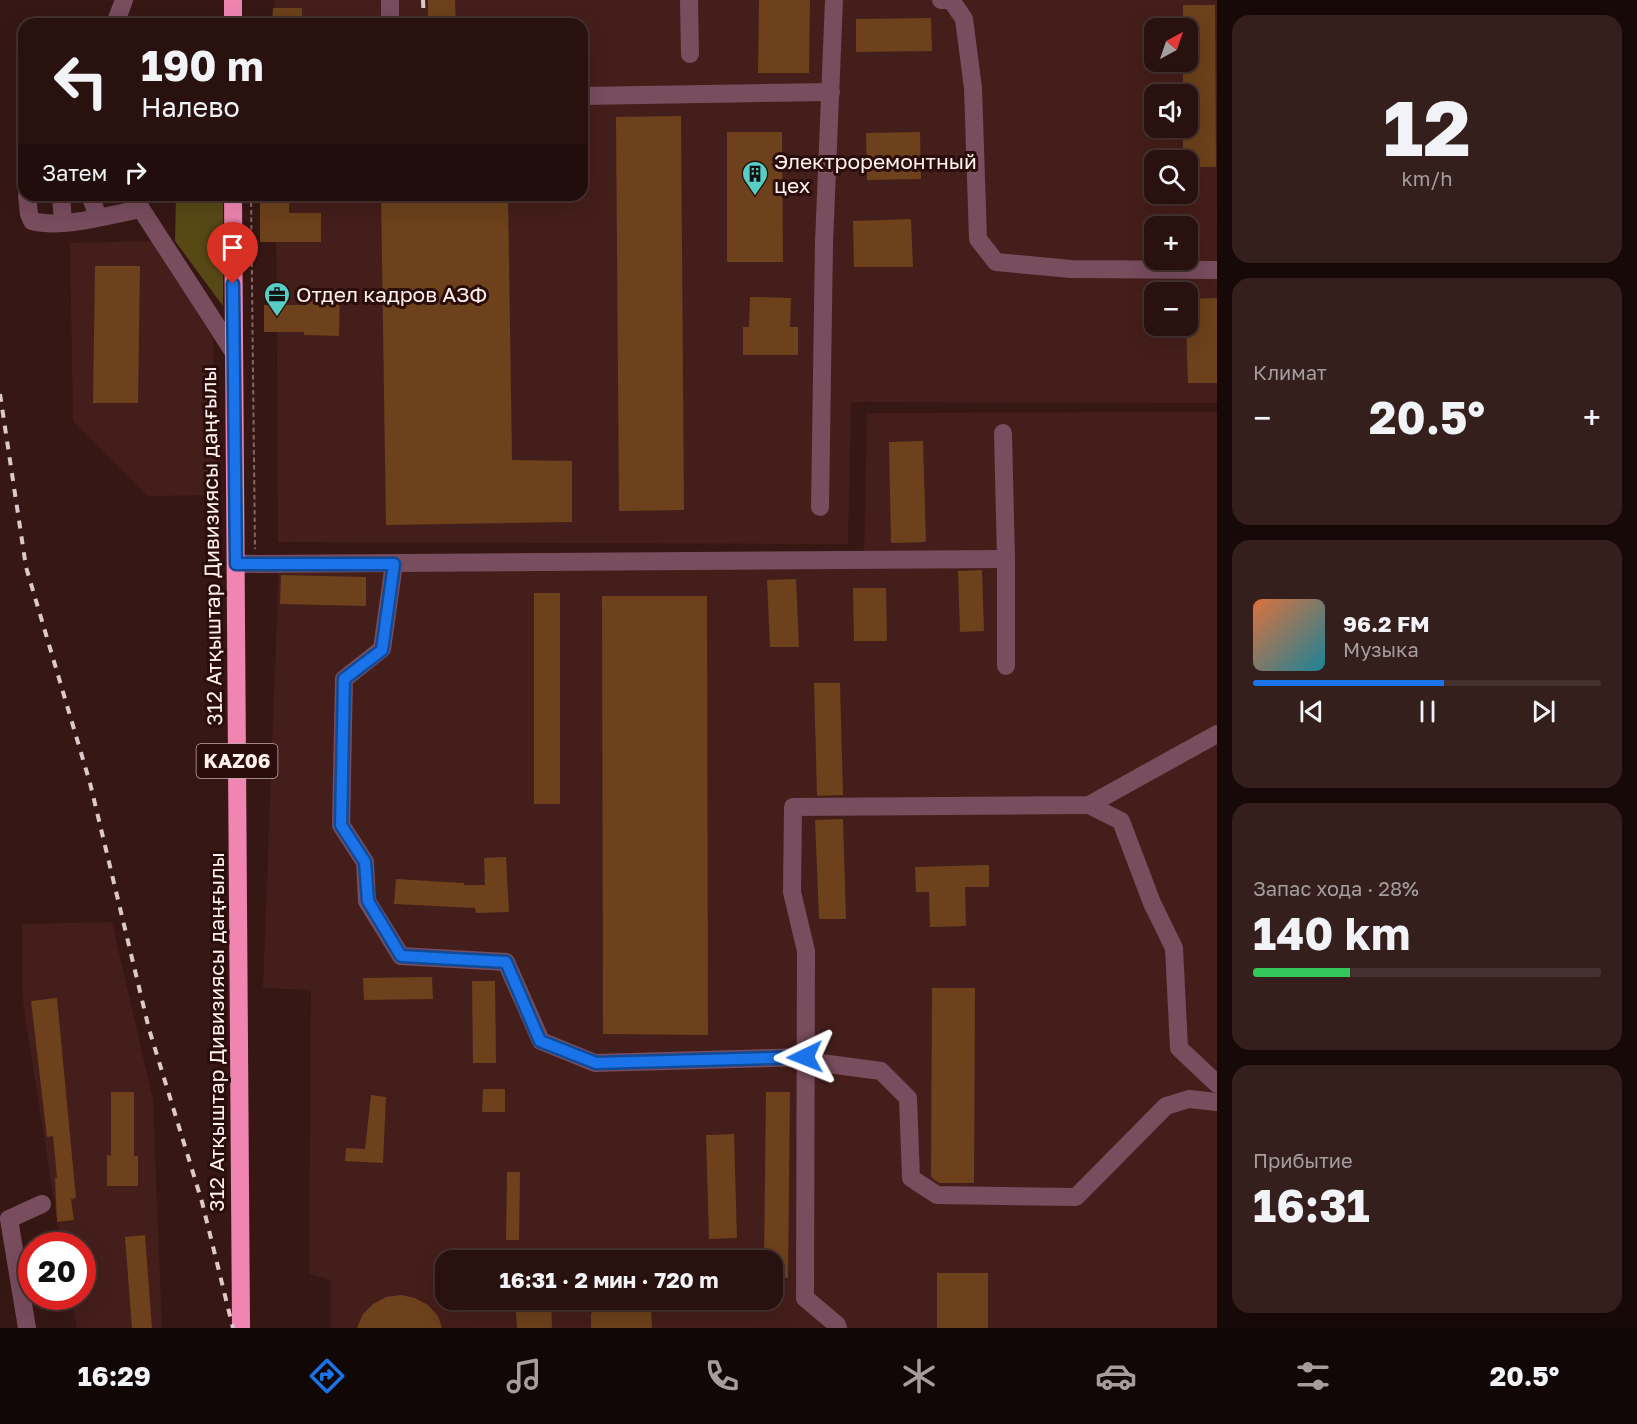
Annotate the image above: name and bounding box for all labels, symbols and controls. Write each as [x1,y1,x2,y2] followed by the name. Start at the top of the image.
[1144,18,1198,72] north arrow
[1144,18,1198,336] map controls
[141,40,264,90] text: 190 m
[42,42,120,120] icon: left
[1383,80,1471,173] text: 12
[1144,84,1198,138] button: sound
[141,91,240,123] text: Налево
[774,148,977,198] place label: Электроремонтный цех
[1144,150,1198,204] button: search
[119,156,152,189] icon: right
[42,159,107,186] text: Затем
[740,159,770,197] building icon: Электроремонтный цех
[1402,166,1452,190] text: km/h
[1144,216,1198,270] button: +
[207,222,258,284] pin
[216,231,249,264] icon: arrive
[262,280,292,318] office icon: Отдел кадров АЗФ
[296,281,487,307] place label: Отдел кадров АЗФ
[1144,282,1198,336] button: −
[1253,360,1327,384] text: Климат
[195,366,227,726] street label: 312 Атқыштар Дивизиясы даңғылы
[1369,390,1485,444] text: 20.5°
[1253,398,1271,437] text: −
[1583,398,1601,437] text: +
[1343,610,1430,637] text: 96.2 FM
[1343,637,1419,661] text: Музыка
[1295,695,1328,728] icon: previous
[1411,695,1444,728] icon: pause
[1527,695,1560,728] icon: next
[196,744,278,778] road number: KАZ06
[203,852,229,1212] street label: 312 Атқыштар Дивизиясы даңғылы
[1253,876,1419,900] text: Запас хода · 28%
[1253,906,1410,960] text: 140 km
[773,1025,837,1089] position arrow
[1253,1148,1353,1172] text: Прибытие
[1253,1178,1370,1232] text: 16:31
[18,1232,96,1310] speed limit sign: 20
[499,1266,719,1293] text: 16:31 · 2 мин · 720 m
[306,1355,348,1397] icon: directions
[503,1355,545,1397] icon: music
[701,1355,743,1397] icon: phone
[898,1355,940,1397] icon: climate
[1095,1355,1137,1397] icon: car
[1292,1355,1334,1397] icon: filters
[78,1360,151,1392] text: 16:29
[1490,1360,1559,1392] text: 20.5°

